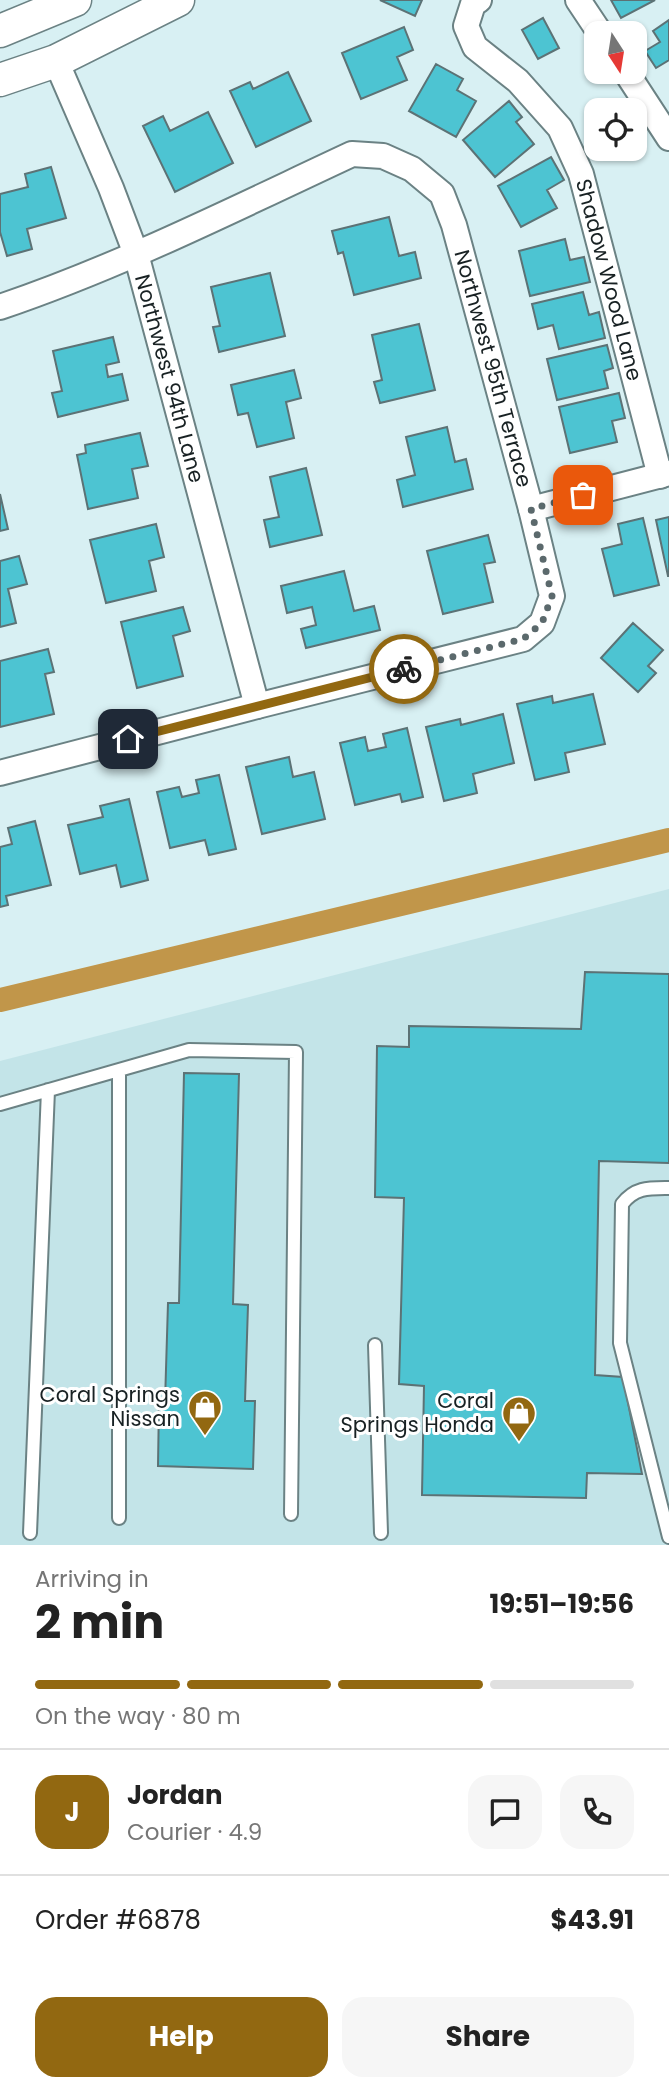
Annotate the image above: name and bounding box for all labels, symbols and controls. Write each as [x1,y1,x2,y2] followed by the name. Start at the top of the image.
[584,21,648,84] north arrow
[584,21,647,161] map controls
[584,98,647,161] button: locate
[569,176,649,384] street label: Shadow Wood Lane
[447,247,539,490] street label: Northwest 95th Terrace
[128,271,212,486] street label: Northwest 94th Lane
[553,465,613,525] pin
[564,476,602,514] icon: bag
[369,634,439,704] courier
[385,650,423,688] icon: bike
[98,709,158,769] pin
[109,720,147,758] icon: home
[39,1380,180,1433] place label: Coral Springs Nissan
[340,1386,494,1439] place label: Coral Springs Honda
[186,1388,224,1437] shop icon: Coral Springs Nissan
[500,1394,538,1443] shop icon: Coral Springs Honda
[35,1563,149,1595] text: Arriving in
[489,1586,634,1622] text: 19:51–19:56
[35,1590,164,1654] text: 2 min
[35,1700,241,1732] text: On the way · 80 m
[468,1775,542,1849] button: chat
[560,1775,634,1849] button: phone
[127,1777,223,1813] text: Jordan
[64,1794,80,1830] text: J
[127,1816,262,1848] text: Courier · 4.9
[35,1902,201,1938] text: Order #6878
[550,1902,634,1938] text: $43.91
[35,1997,328,2077] button: Help
[342,1997,634,2077] button: Share

